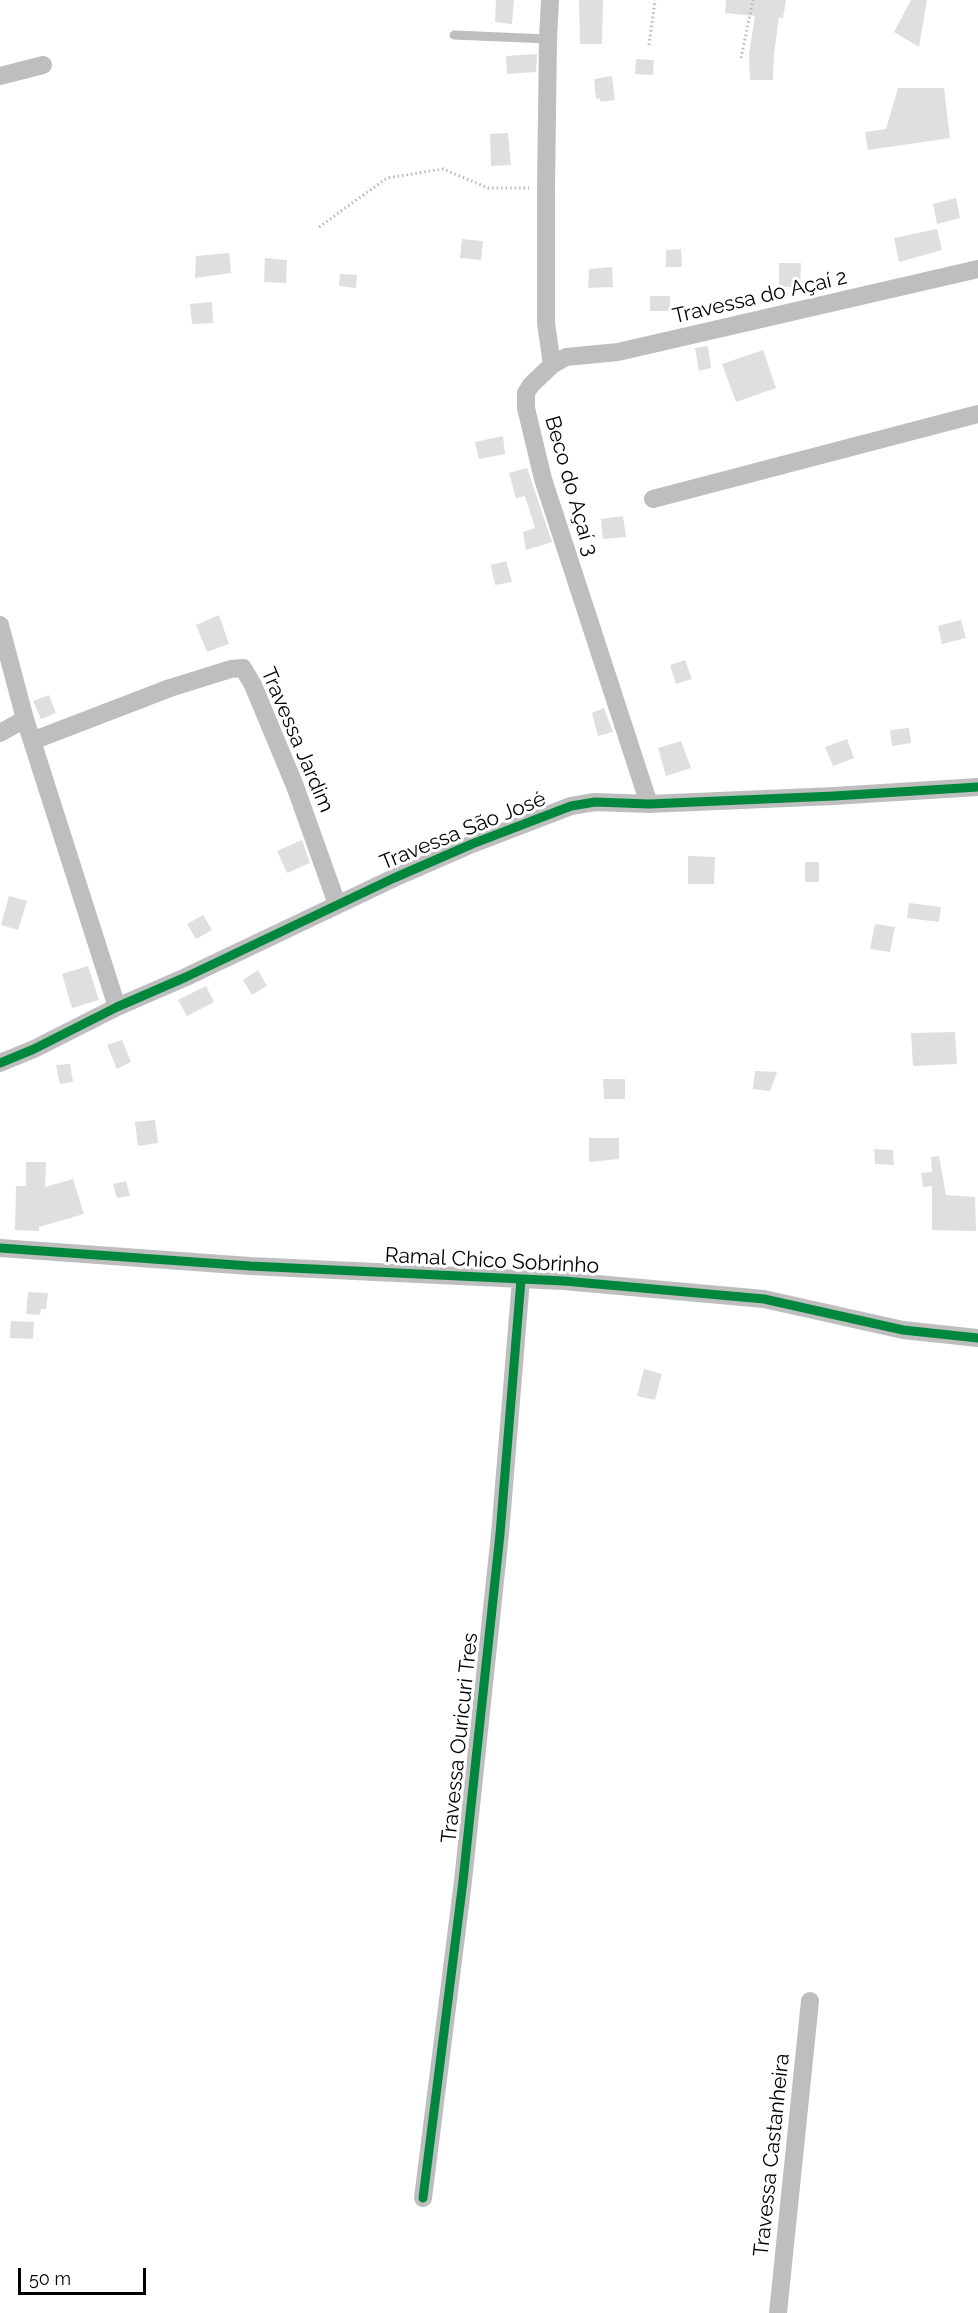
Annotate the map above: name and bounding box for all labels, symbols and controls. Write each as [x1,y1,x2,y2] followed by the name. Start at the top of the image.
[670,265,850,329] street label: Travessa do Açaí 2
[539,413,603,559] street label: Beco do Açaí 3
[255,664,339,816] street label: Travessa Jardim
[376,786,550,876] street label: Travessa São José
[384,1243,600,1279] street label: Ramal Chico Sobrinho
[436,1631,484,1845] street label: Travessa Ouricuri Tres
[749,2052,795,2258] street label: Travessa Castanheira
[21,2256,148,2294] scale bar
[29,2268,71,2289] text: 50 m

